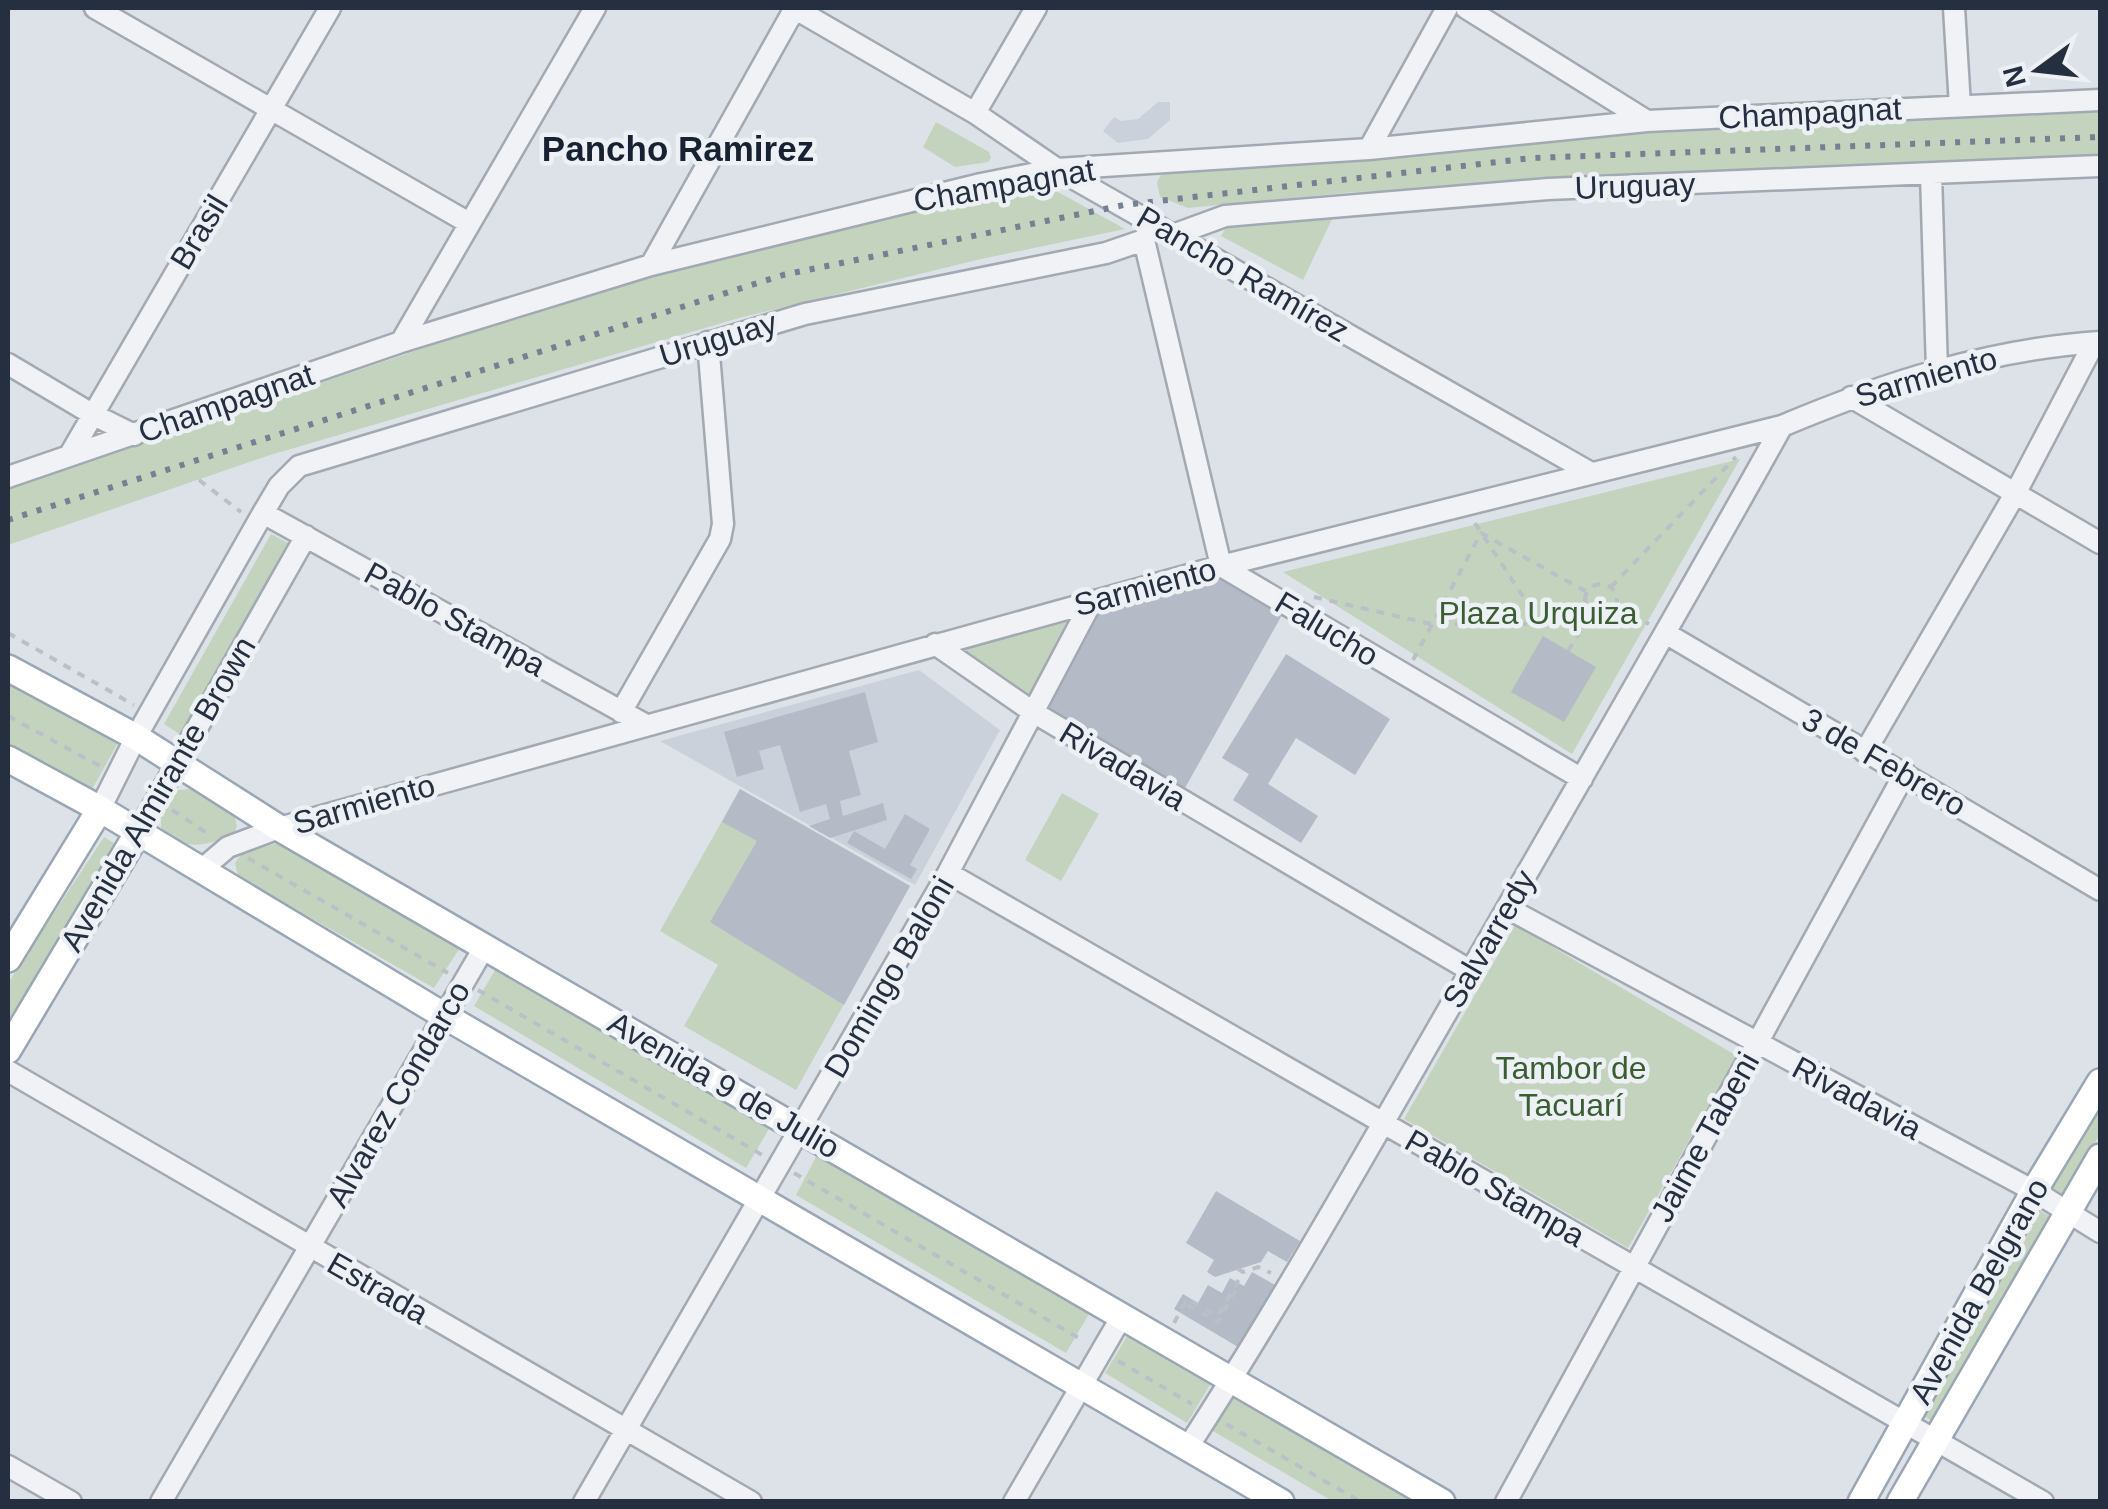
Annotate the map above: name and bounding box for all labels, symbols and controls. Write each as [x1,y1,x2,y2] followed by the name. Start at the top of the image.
[1988,20,2088,120] north arrow
[1997,63,2032,90] text: N
[1718,90,1903,136] street label: Champagnat
[542,129,814,168] district label: Pancho Ramirez
[911,151,1097,219] street label: Champagnat
[1574,166,1696,206] street label: Uruguay
[163,188,235,276] street label: Brasil
[1131,199,1355,349] street label: Pancho Ramírez
[655,304,781,374] street label: Uruguay
[1851,340,2001,414] street label: Sarmiento
[134,356,319,450] street label: Champagnat
[1070,551,1220,623] street label: Sarmiento
[358,555,552,684] street label: Pablo Stampa
[1269,584,1385,674] street label: Falucho
[1438,595,1638,631] park label: Plaza Urquiza
[53,630,263,958] street label: Avenida Almirante Brown
[1796,701,1972,823] street label: 3 de Febrero
[1054,714,1193,818] street label: Rivadavia
[289,767,439,841] street label: Sarmiento
[1435,864,1543,1014] street label: Salvarredy
[817,870,961,1084] street label: Domingo Baloni
[319,975,477,1213] street label: Alvarez Condarco
[602,1004,846,1166] street label: Avenida 9 de Julio
[1644,1046,1766,1228] street label: Jaime Tabeni
[1787,1049,1928,1147] street label: Rivadavia
[1495,1050,1647,1123] park label: Tambor de Tacuarí
[1399,1122,1591,1254] street label: Pablo Stampa
[1902,1172,2056,1410] street label: Avenida Belgrano
[321,1245,435,1331] street label: Estrada

